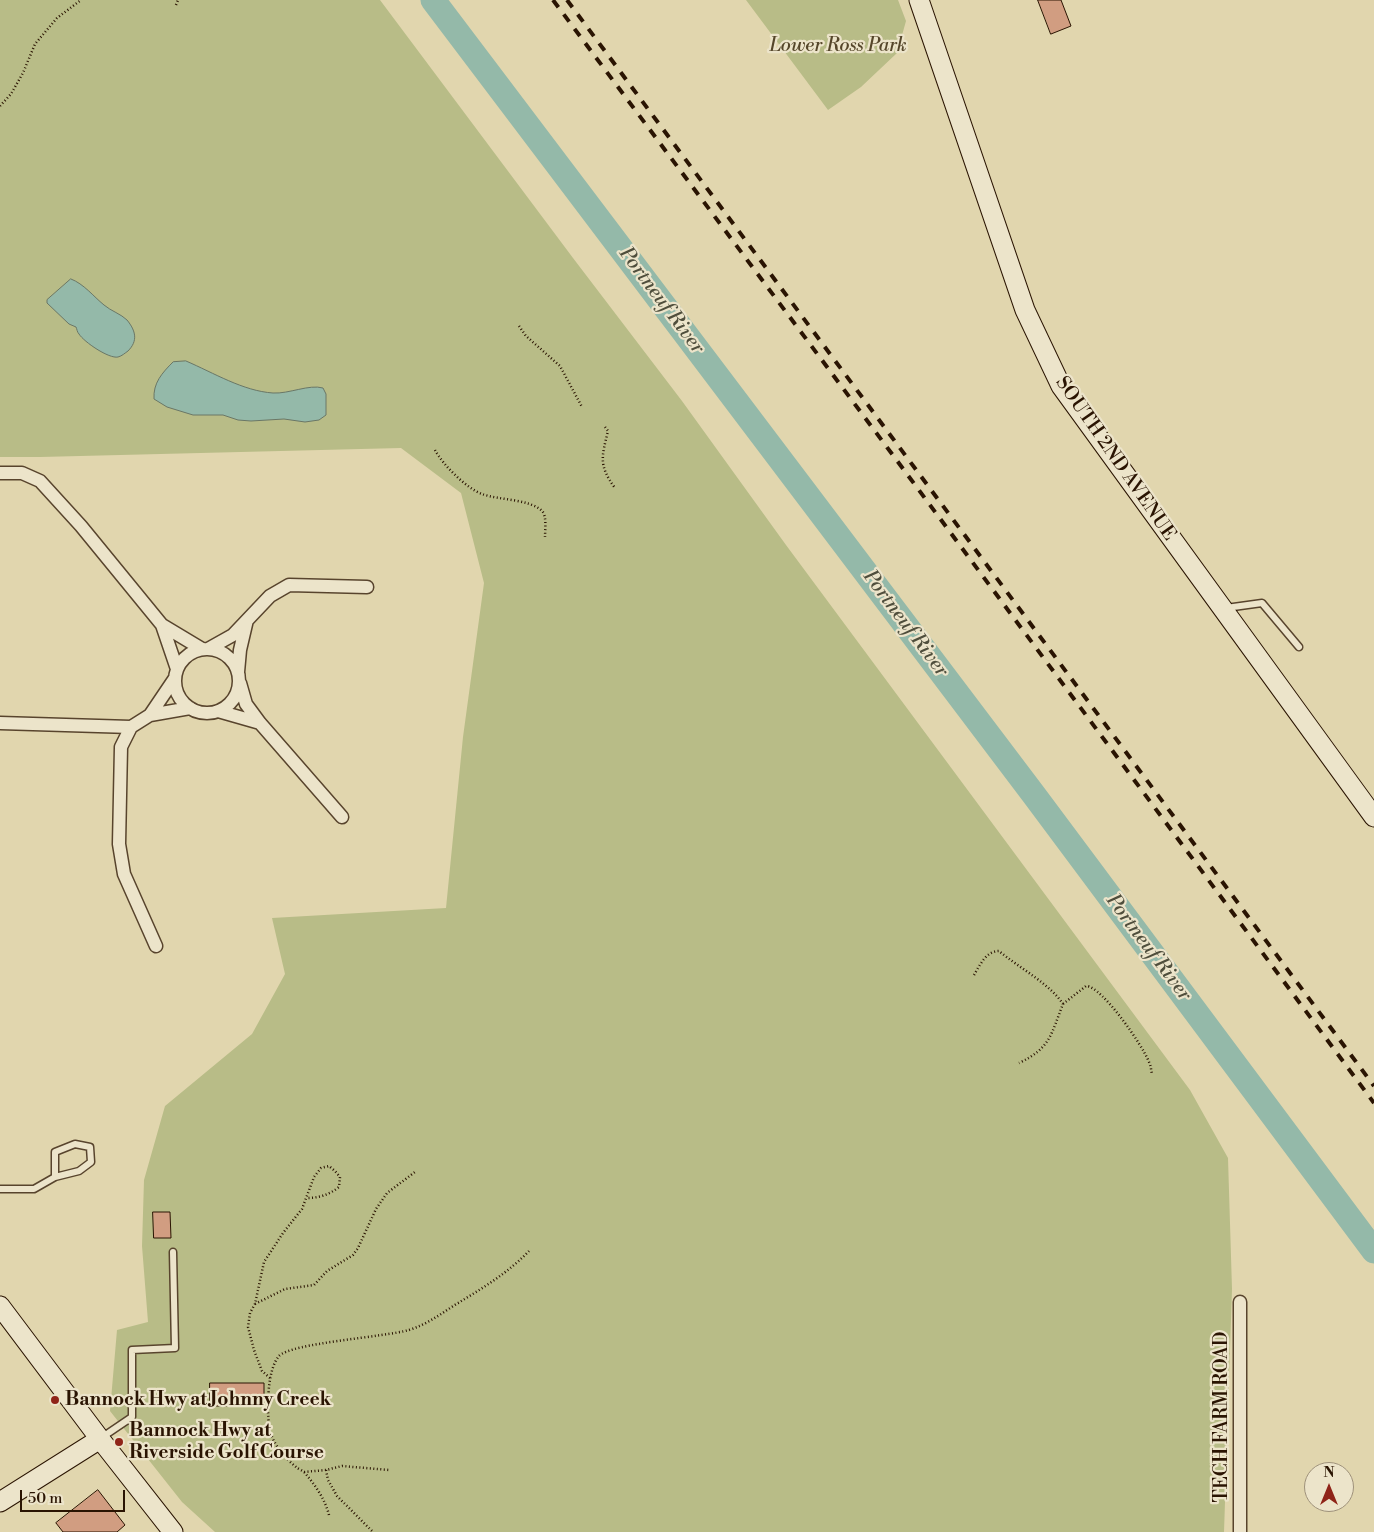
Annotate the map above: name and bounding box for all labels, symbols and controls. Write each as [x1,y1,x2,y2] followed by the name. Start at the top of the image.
[769,35,907,57] park label: Lower Ross Park
[613,243,709,359] water label: Portneuf River
[1050,373,1180,545] street label: SOUTH 2ND AVENUE
[857,566,953,682] water label: Portneuf River
[1100,890,1196,1006] water label: Portneuf River
[1211,1331,1233,1503] street label: TECH FARM ROAD
[65,1389,331,1411] place label: Bannock Hwy at Johnny Creek
[49,1394,61,1406] marker: Bannock Hwy at Johnny Creek
[129,1420,324,1464] place label: Bannock Hwy at Riverside Golf Course
[113,1436,125,1448] marker: Bannock Hwy at Riverside Golf Course
[1304,1462,1354,1512] north arrow
[1323,1464,1335,1482] text: N
[22,1480,128,1512] scale bar
[28,1489,62,1508] text: 50 m

